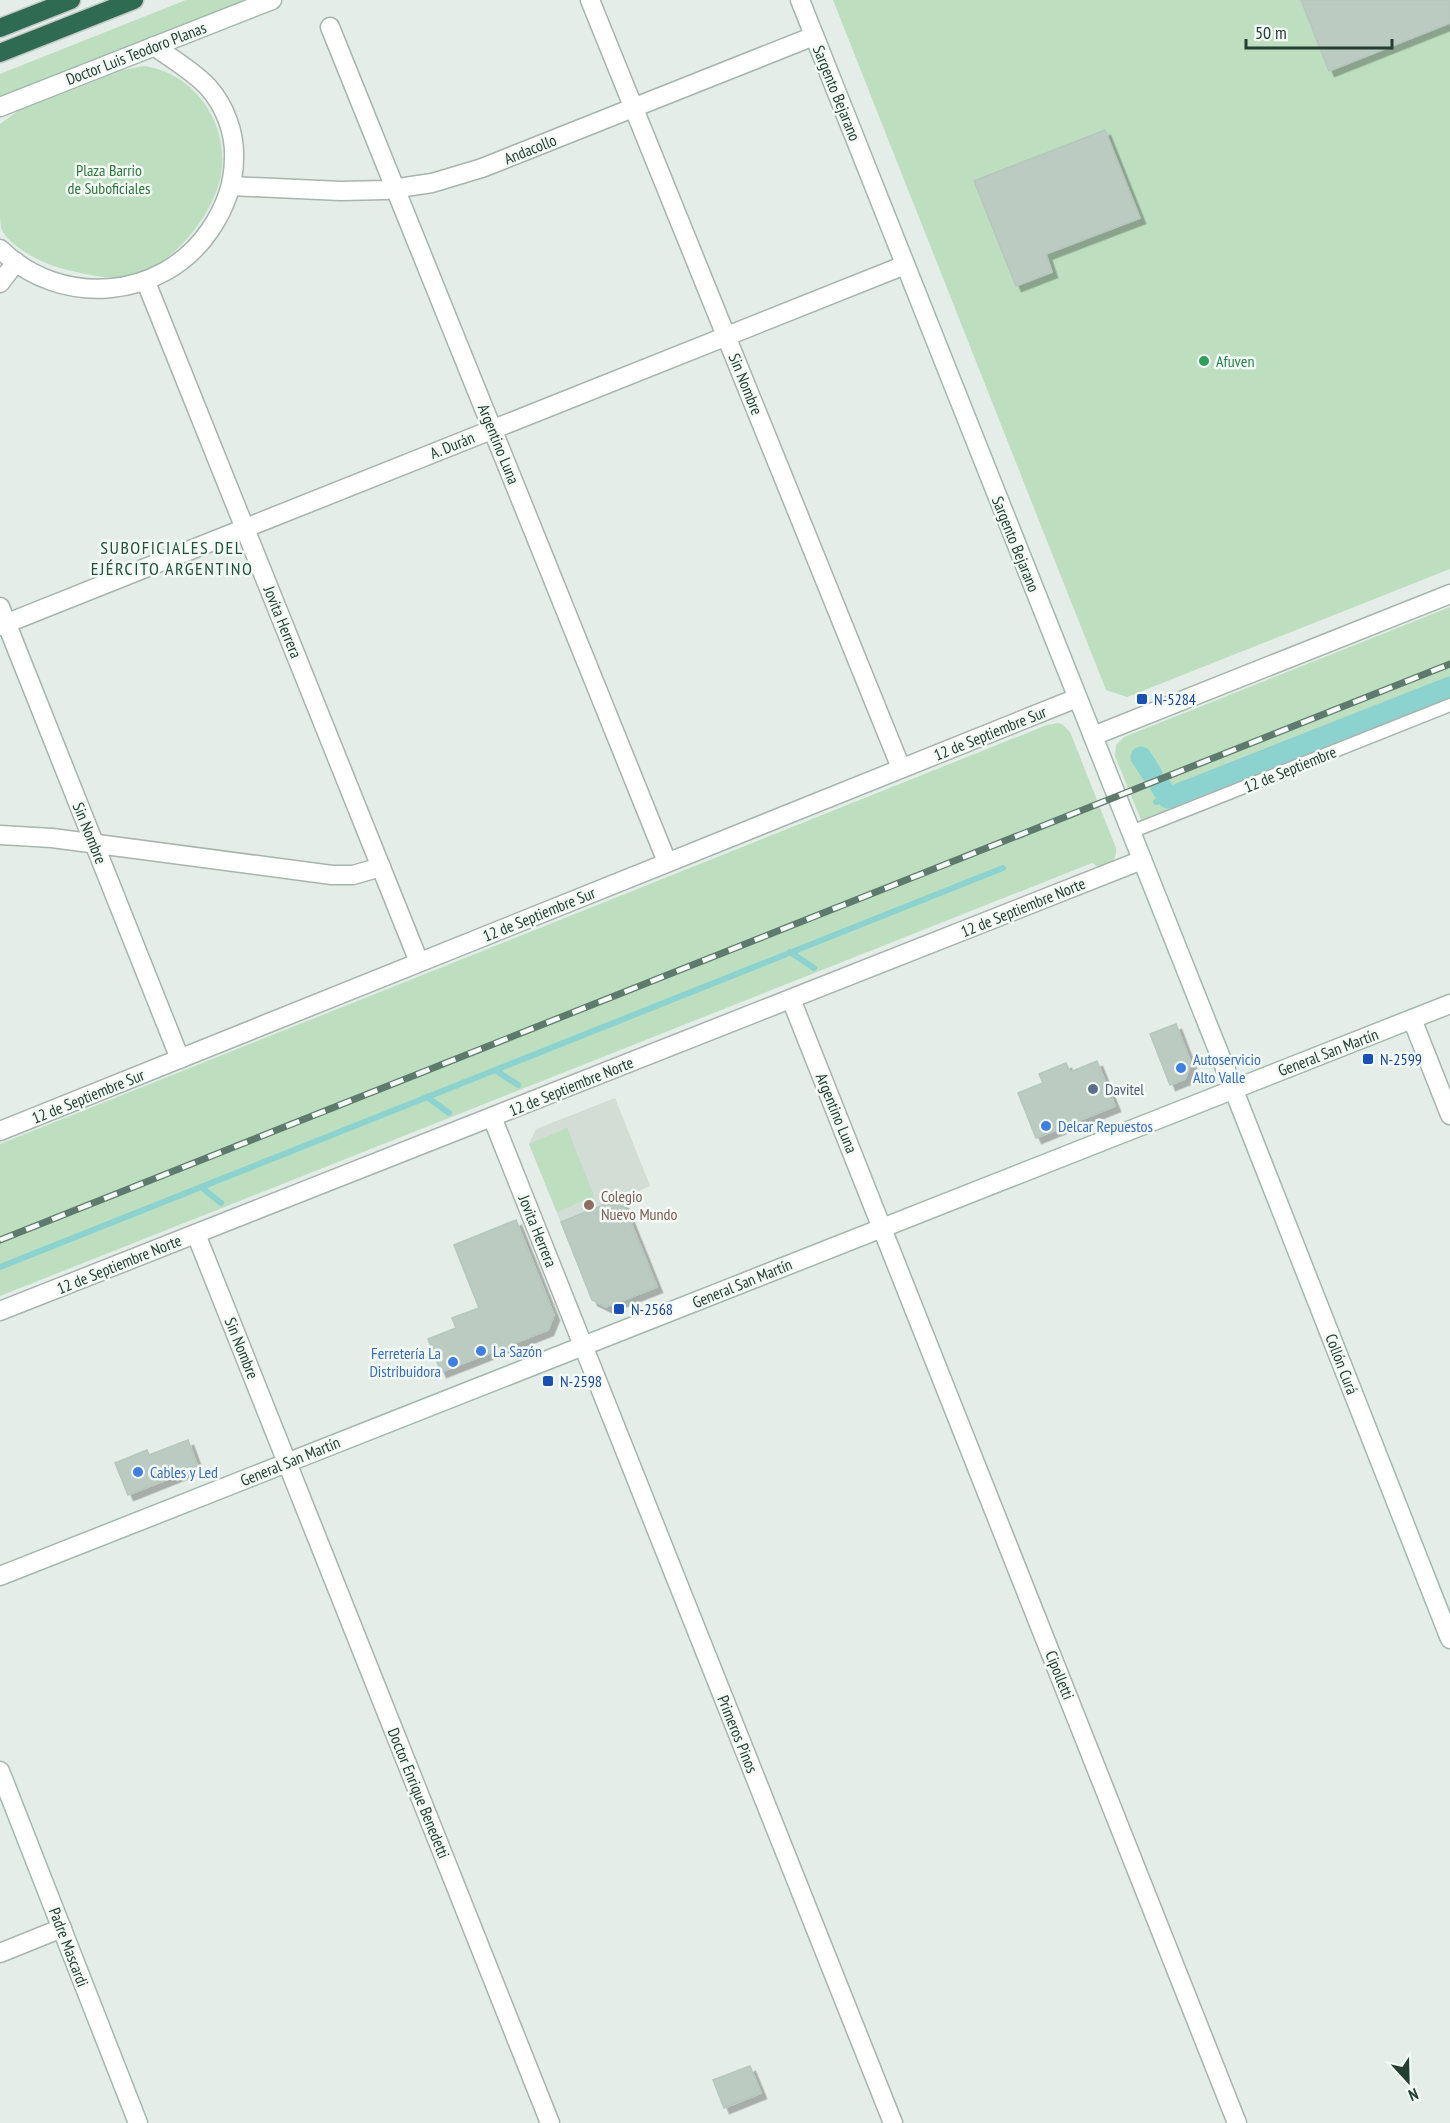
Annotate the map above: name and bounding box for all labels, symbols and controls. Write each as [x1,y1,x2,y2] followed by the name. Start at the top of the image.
[1246,12,1392,50] scale bar
[63,17,209,89] street label: Doctor Luis Teodoro Planas
[1255,21,1287,44] text: 50 m
[809,42,865,144] street label: Sargento Bejarano
[501,129,559,169] street label: Andacollo
[68,160,150,198] park label: Plaza Barrio de Suboficiales
[725,350,767,418] street label: Sin Nombre
[1216,351,1254,371] place label: Afuven
[1197,354,1211,368] marker: Afuven
[474,401,524,487] street label: Argentino Luna
[427,427,477,463] street label: A. Durán
[988,493,1044,595] street label: Sargento Bejarano
[91,536,253,580] district label: SUBOFICIALES DEL EJÉRCITO ARGENTINO
[259,582,306,661] street label: Jovita Herrera
[1154,689,1196,709] place label: N-5284
[1135,692,1149,706] marker: N-5284
[931,701,1050,765] street label: 12 de Septiembre Sur
[1241,741,1339,797] street label: 12 de Septiembre
[69,799,111,867] street label: Sin Nombre
[958,873,1088,941] street label: 12 de Septiembre Norte
[480,882,599,946] street label: 12 de Septiembre Sur
[1275,1024,1381,1080] street label: General San Martín
[1193,1049,1261,1087] place label: Autoservicio Alto Valle
[1380,1049,1422,1069] place label: N-2599
[506,1052,636,1120] street label: 12 de Septiembre Norte
[1361,1052,1375,1066] marker: N-2599
[1174,1061,1188,1075] marker: Autoservicio Alto Valle
[29,1064,148,1128] street label: 12 de Septiembre Sur
[812,1070,862,1156] street label: Argentino Luna
[1105,1079,1144,1099] place label: Davitel
[1086,1082,1100,1096] marker: Davitel
[1058,1116,1153,1136] place label: Delcar Repuestos
[1039,1119,1053,1133] marker: Delcar Repuestos
[601,1186,677,1224] place label: Colegio Nuevo Mundo
[514,1191,561,1270] street label: Jovita Herrera
[582,1198,596,1212] marker: Colegio Nuevo Mundo
[54,1230,184,1298] street label: 12 de Septiembre Norte
[689,1254,795,1312] street label: General San Martín
[631,1299,673,1319] place label: N-2568
[612,1302,626,1316] marker: N-2568
[221,1314,263,1382] street label: Sin Nombre
[1321,1331,1363,1397] street label: Collón Curá
[493,1341,542,1361] place label: La Sazón
[369,1343,441,1381] place label: Ferretería La Distribuidora
[474,1344,488,1358] marker: La Sazón
[446,1355,460,1369] marker: Ferretería La Distribuidora
[560,1371,602,1391] place label: N-2598
[541,1374,555,1388] marker: N-2598
[237,1432,343,1490] street label: General San Martín
[150,1462,218,1482] place label: Cables y Led
[131,1465,145,1479] marker: Cables y Led
[1041,1648,1079,1702] street label: Cipolletti
[713,1692,763,1776] street label: Primeros Pinos
[384,1725,454,1861] street label: Doctor Enrique Benedetti
[45,1904,93,1990] street label: Padre Mascardi
[1378,2051,1438,2111] north arrow
[1406,2084,1421,2106] text: N

